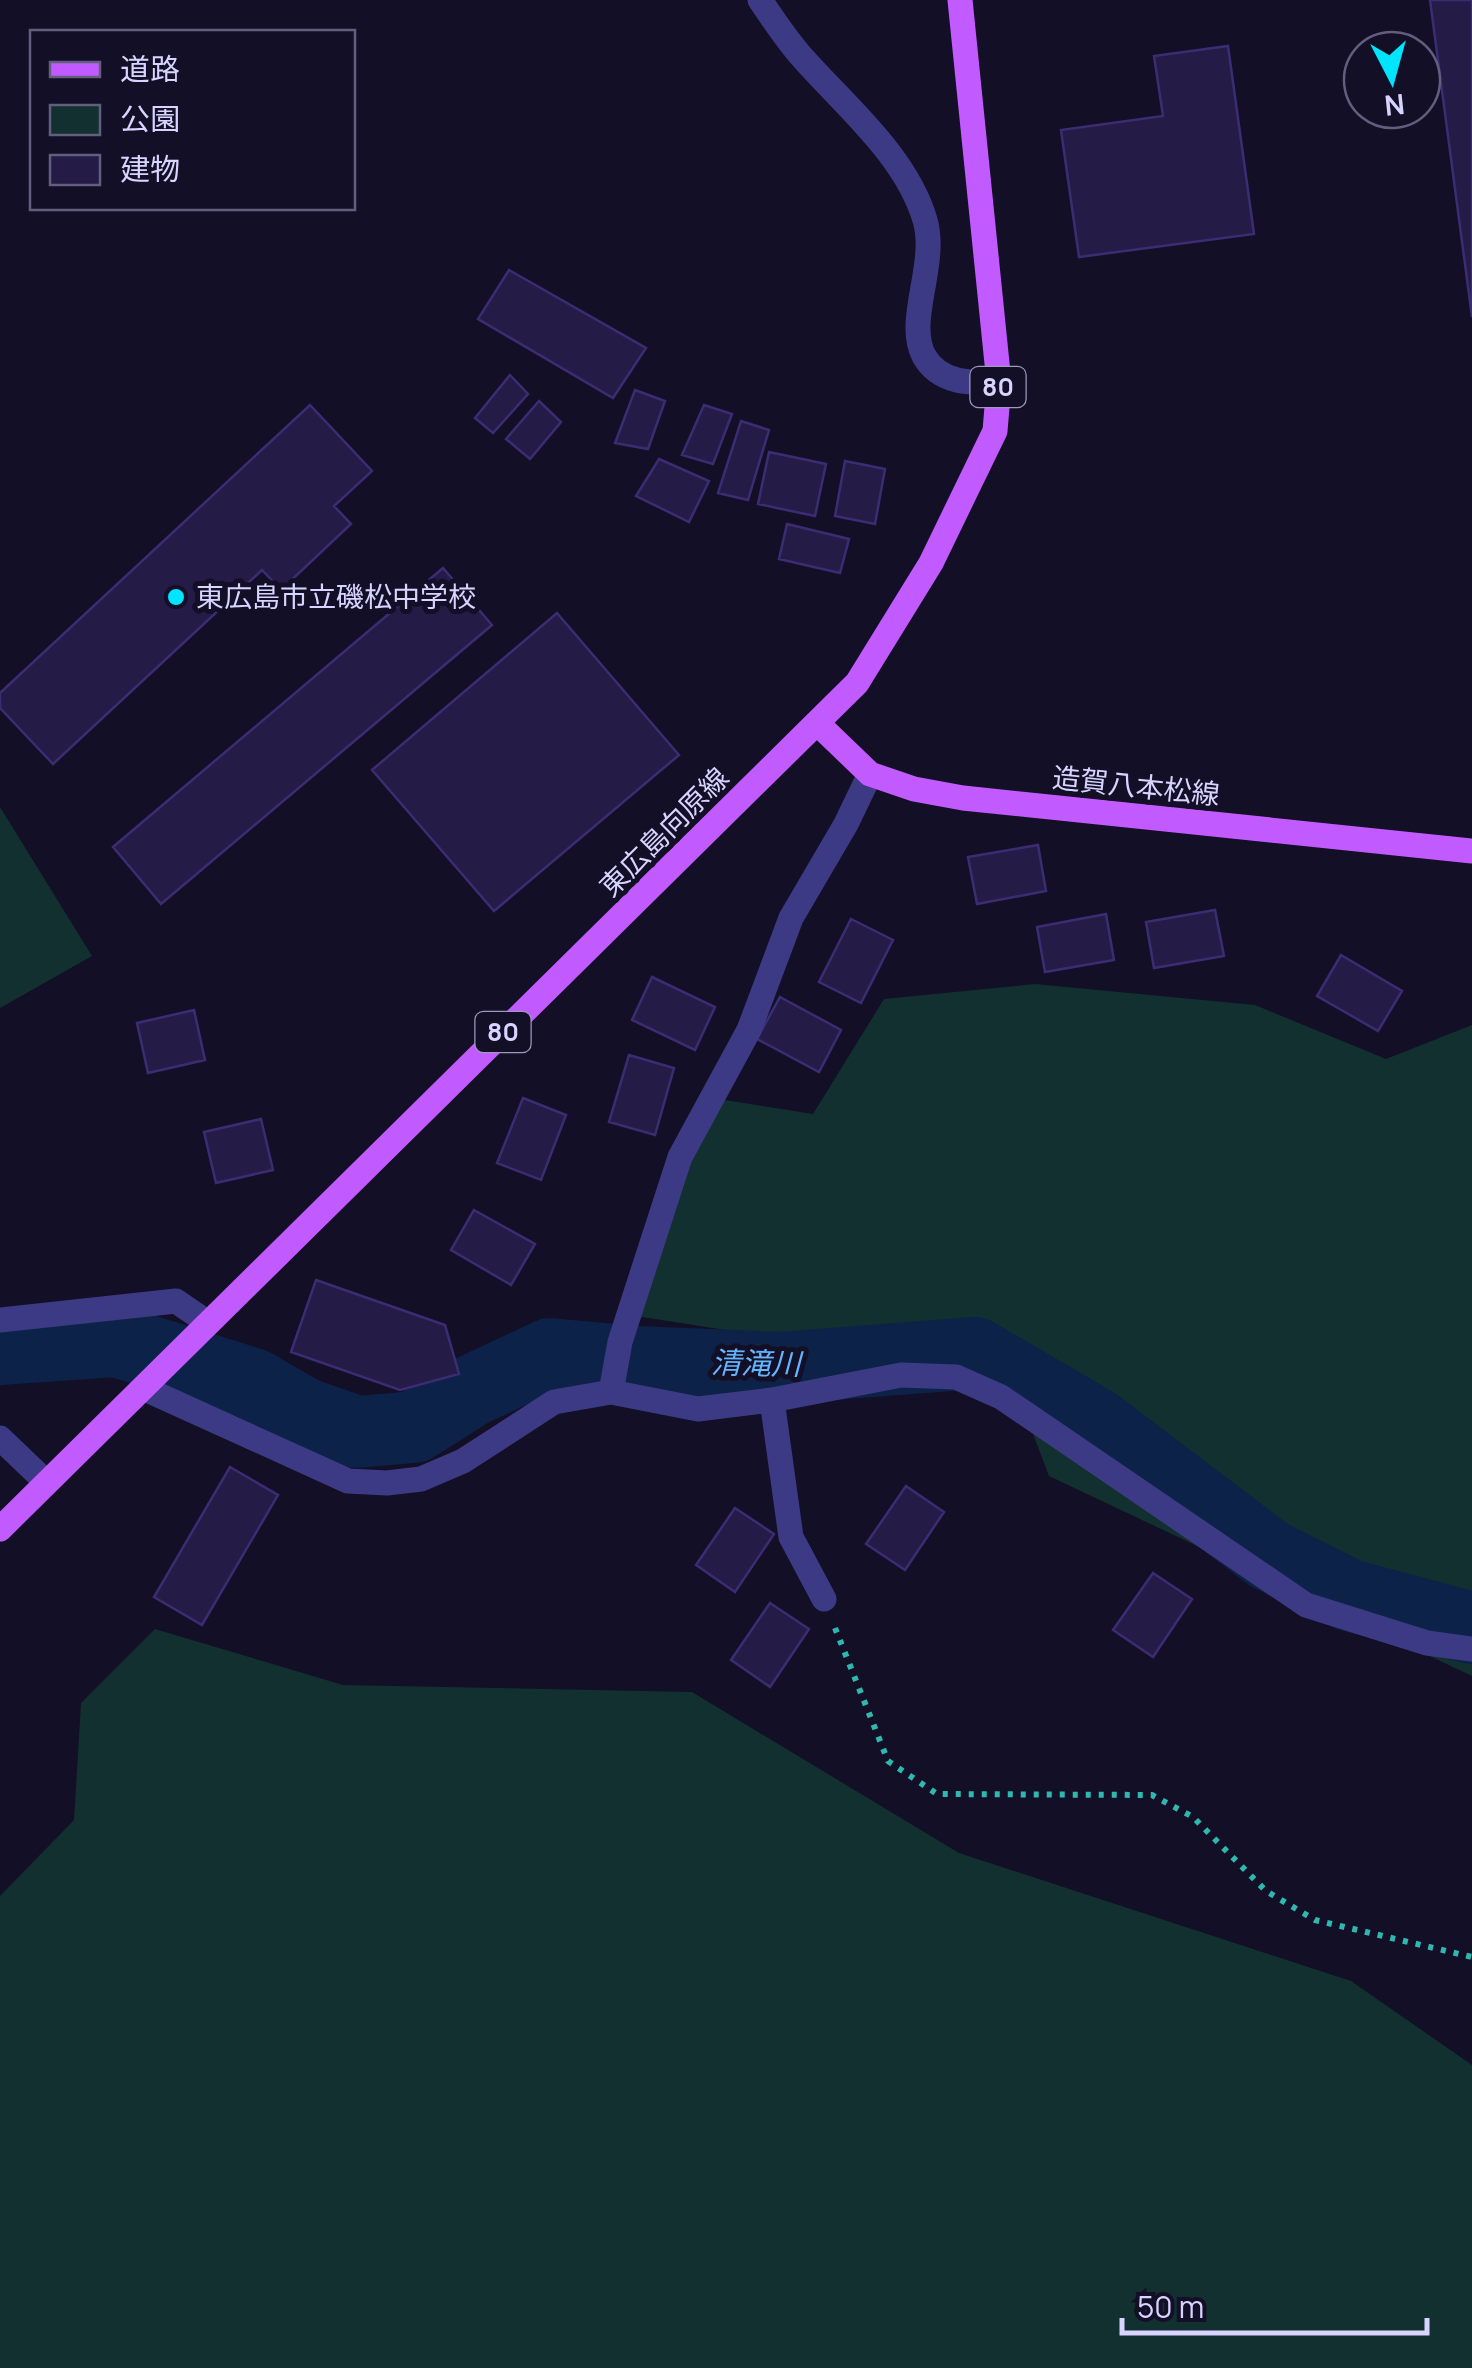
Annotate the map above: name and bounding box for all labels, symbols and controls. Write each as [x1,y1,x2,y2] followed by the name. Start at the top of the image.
[30,30,355,210] legend
[1342,30,1442,130] north arrow
[120,48,180,89] text: 道路
[1383,86,1407,126] text: N
[120,98,180,139] text: 公園
[120,148,180,189] text: 建物
[970,367,1026,407] road number: 80
[196,577,476,615] place label: 東広島市立磯松中学校
[165,586,187,608] marker: 東広島市立磯松中学校
[1051,757,1222,813] street label: 造賀八本松線
[590,758,736,904] street label: 東広島向原線
[476,1012,530,1052] road number: 80
[711,1341,804,1384] water label: 清滝川
[1122,2273,1427,2335] scale bar
[1137,2286,1204,2327] text: 50 m

